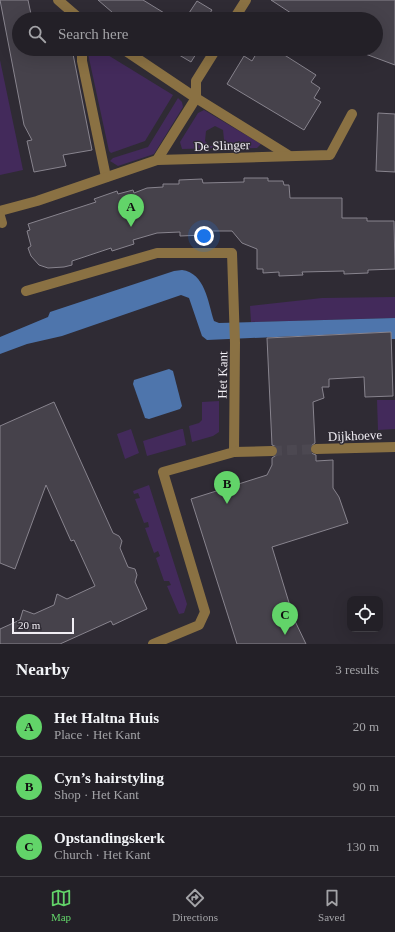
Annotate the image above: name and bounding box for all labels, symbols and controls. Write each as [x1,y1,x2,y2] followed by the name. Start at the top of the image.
[12,12,383,56] search box
[26,23,48,45] icon: search
[58,26,128,42] text: Search here
[194,137,251,154] street label: De Slinger
[118,194,144,227] pin: A
[194,226,214,246] your location
[215,351,230,399] street label: Het Kant
[328,427,383,444] street label: Dijkhoeve
[214,471,240,504] pin: B
[347,596,383,632] map controls
[347,596,383,632] button: locate
[272,602,298,635] pin: C
[12,616,74,635] scale bar
[18,619,40,631] text: 20 m
[16,660,70,679] text: Nearby
[335,662,379,677] text: 3 results
[54,710,159,726] text: Het Haltna Huis
[24,719,34,734] text: A
[353,719,379,734] text: 20 m
[54,727,140,742] text: Place · Het Kant
[54,770,164,786] text: Cyn’s hairstyling
[25,779,33,794] text: B
[353,779,379,794] text: 90 m
[54,787,139,802] text: Shop · Het Kant
[54,830,165,846] text: Opstandingskerk
[24,839,34,854] text: C
[346,839,379,854] text: 130 m
[54,847,150,862] text: Church · Het Kant
[50,887,72,923] tab: Map
[172,887,218,923] tab: Directions
[318,887,345,923] tab: Saved

